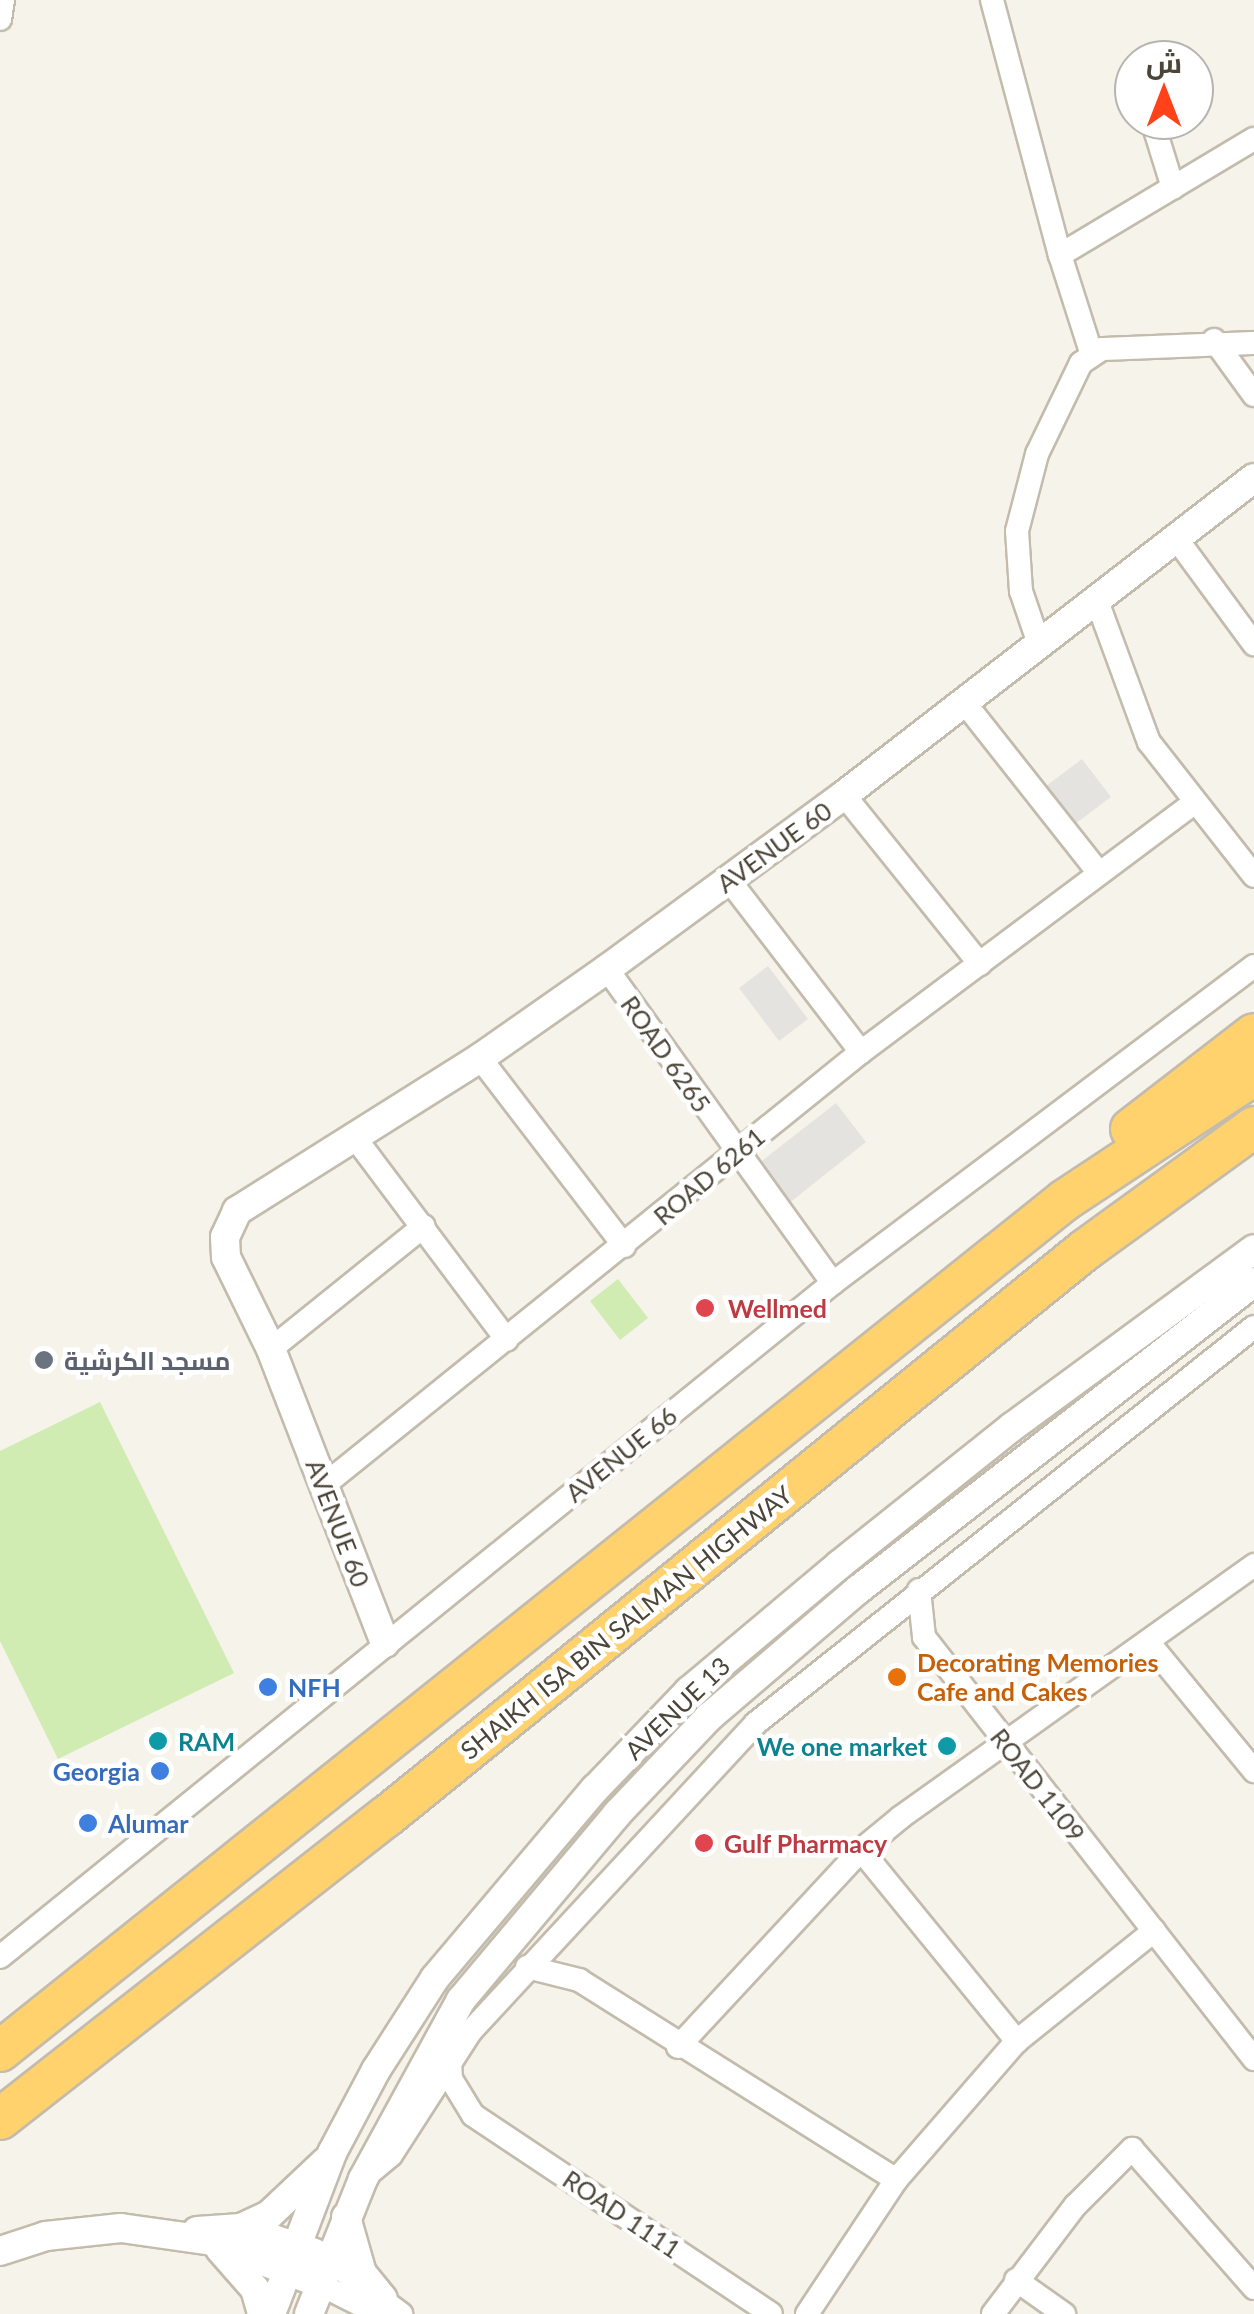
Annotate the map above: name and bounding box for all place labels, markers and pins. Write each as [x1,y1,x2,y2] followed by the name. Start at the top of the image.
[728,1293,827,1323] place label: Wellmed
[692,1295,718,1321] marker: Wellmed
[64,1345,230,1375] place label: مسجد الكرشية
[33,1349,55,1371] marker: مسجد الكرشية
[917,1648,1158,1707] place label: Decorating Memories Cafe and Cakes
[886,1666,908,1688] marker: Decorating Memories Cafe and Cakes
[288,1672,341,1702] place label: NFH
[257,1676,279,1698] marker: NFH
[178,1726,235,1756] place label: RAM
[147,1730,169,1752] marker: RAM
[757,1731,927,1761] place label: We one market
[936,1735,958,1757] marker: We one market
[53,1756,140,1786] place label: Georgia
[149,1760,171,1782] marker: Georgia
[108,1808,189,1838] place label: Alumar
[77,1812,99,1834] marker: Alumar
[724,1828,888,1858] place label: Gulf Pharmacy
[693,1832,715,1854] marker: Gulf Pharmacy

